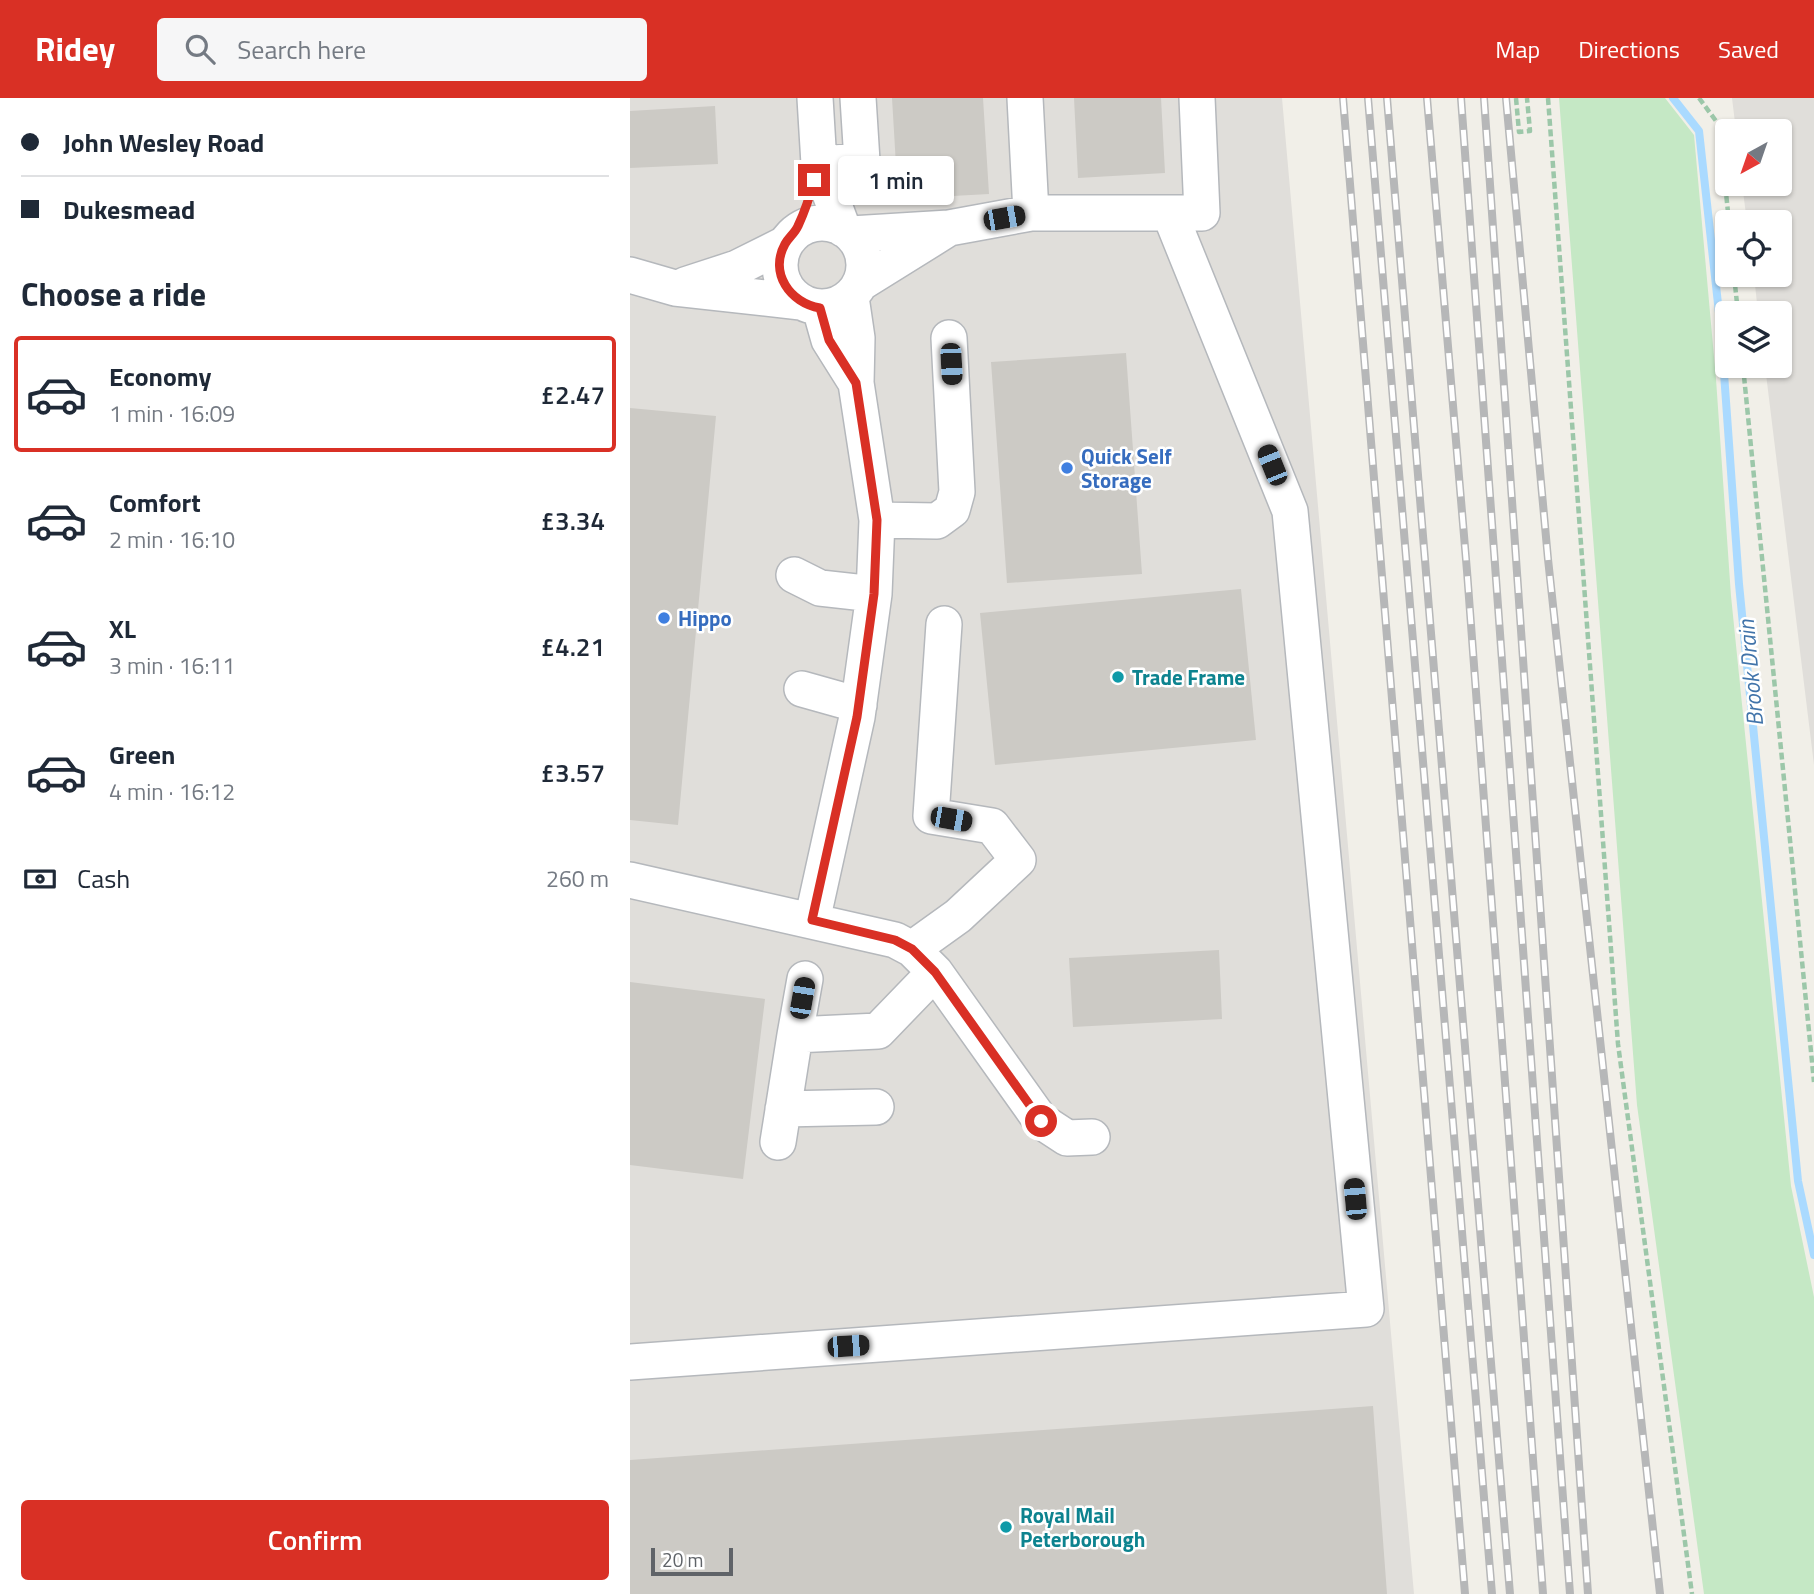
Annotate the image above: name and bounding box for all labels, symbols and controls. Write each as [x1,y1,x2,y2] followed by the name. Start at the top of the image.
[157,18,647,81] search box
[35,24,115,74] text: Ridey
[181,30,219,68] icon: search
[237,30,366,69] text: Search here
[1495,31,1540,67] text: Map
[1578,31,1680,67] text: Directions
[1718,31,1779,67] text: Saved
[1715,119,1792,196] north arrow
[1715,119,1792,378] map controls
[63,123,264,162] text: John Wesley Road
[838,155,954,204] callout: 1 min
[868,163,924,198] text: 1 min
[798,164,830,196] route end
[63,190,195,229] text: Dukesmead
[982,204,1027,232] car
[1715,210,1792,287] button: locate
[21,270,206,318] text: Choose a ride
[1715,301,1792,378] button: layers
[940,342,963,386] car
[109,357,211,396] text: Economy
[25,363,88,426] icon: car
[541,375,605,414] text: £2.47
[109,396,235,431] text: 1 min · 16:09
[1081,440,1172,496] place label: Quick Self Storage
[1255,442,1290,488] car
[1059,460,1075,476] marker: Quick Self Storage
[109,483,201,522] text: Comfort
[25,489,88,552] icon: car
[541,501,605,540] text: £3.34
[109,522,235,557] text: 2 min · 16:10
[678,602,732,634] place label: Hippo
[109,609,136,648] text: XL
[656,610,672,626] marker: Hippo
[25,615,88,678] icon: car
[1728,618,1772,728] water label: Brook Drain
[541,627,605,666] text: £4.21
[109,648,235,683] text: 3 min · 16:11
[1132,661,1245,693] place label: Trade Frame
[1110,669,1126,685] marker: Trade Frame
[109,735,175,774] text: Green
[25,741,88,804] icon: car
[541,753,605,792] text: £3.57
[109,774,235,809] text: 4 min · 16:12
[929,805,974,833] car
[77,859,130,898] text: Cash
[21,860,59,898] icon: cash
[546,861,609,896] text: 260 m
[789,975,816,1021] car
[1025,1105,1057,1137] route start
[1343,1177,1368,1221] car
[827,1334,870,1358] car
[1020,1499,1145,1555] place label: Royal Mail Peterborough
[21,1500,609,1580] button: Confirm
[998,1519,1014,1535] marker: Royal Mail Peterborough
[651,1545,733,1577] scale bar
[662,1545,703,1574] text: 20 m

